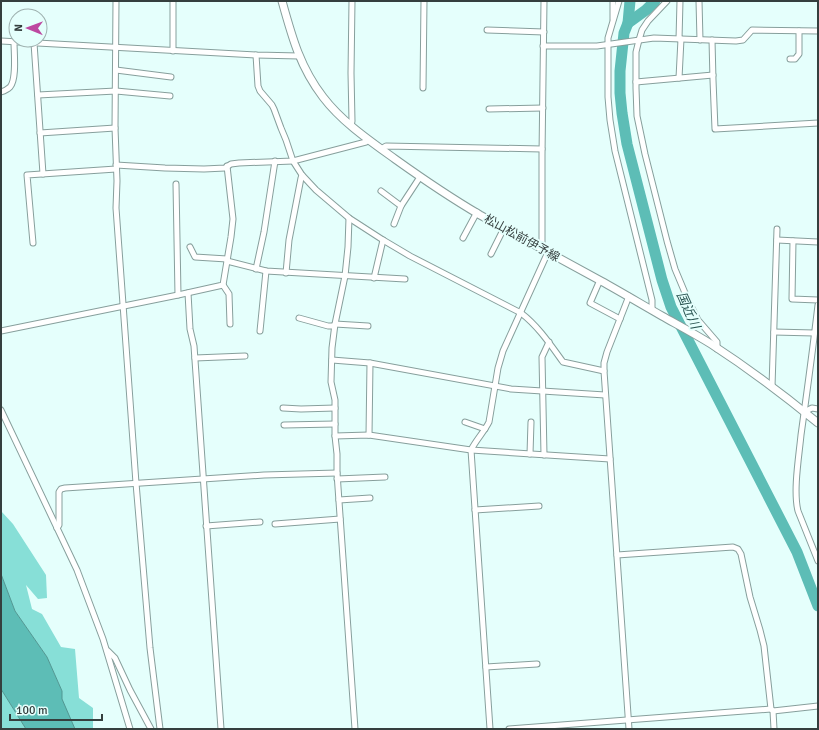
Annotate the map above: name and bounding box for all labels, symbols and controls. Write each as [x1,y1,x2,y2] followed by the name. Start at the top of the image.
[8,8,48,48] north arrow
[12,24,25,32] text: N
[481,212,562,265] street label: 松山松前伊予線
[673,289,704,333] water label: 国近川
[10,696,102,722] scale bar
[16,703,48,718] text: 100 m

